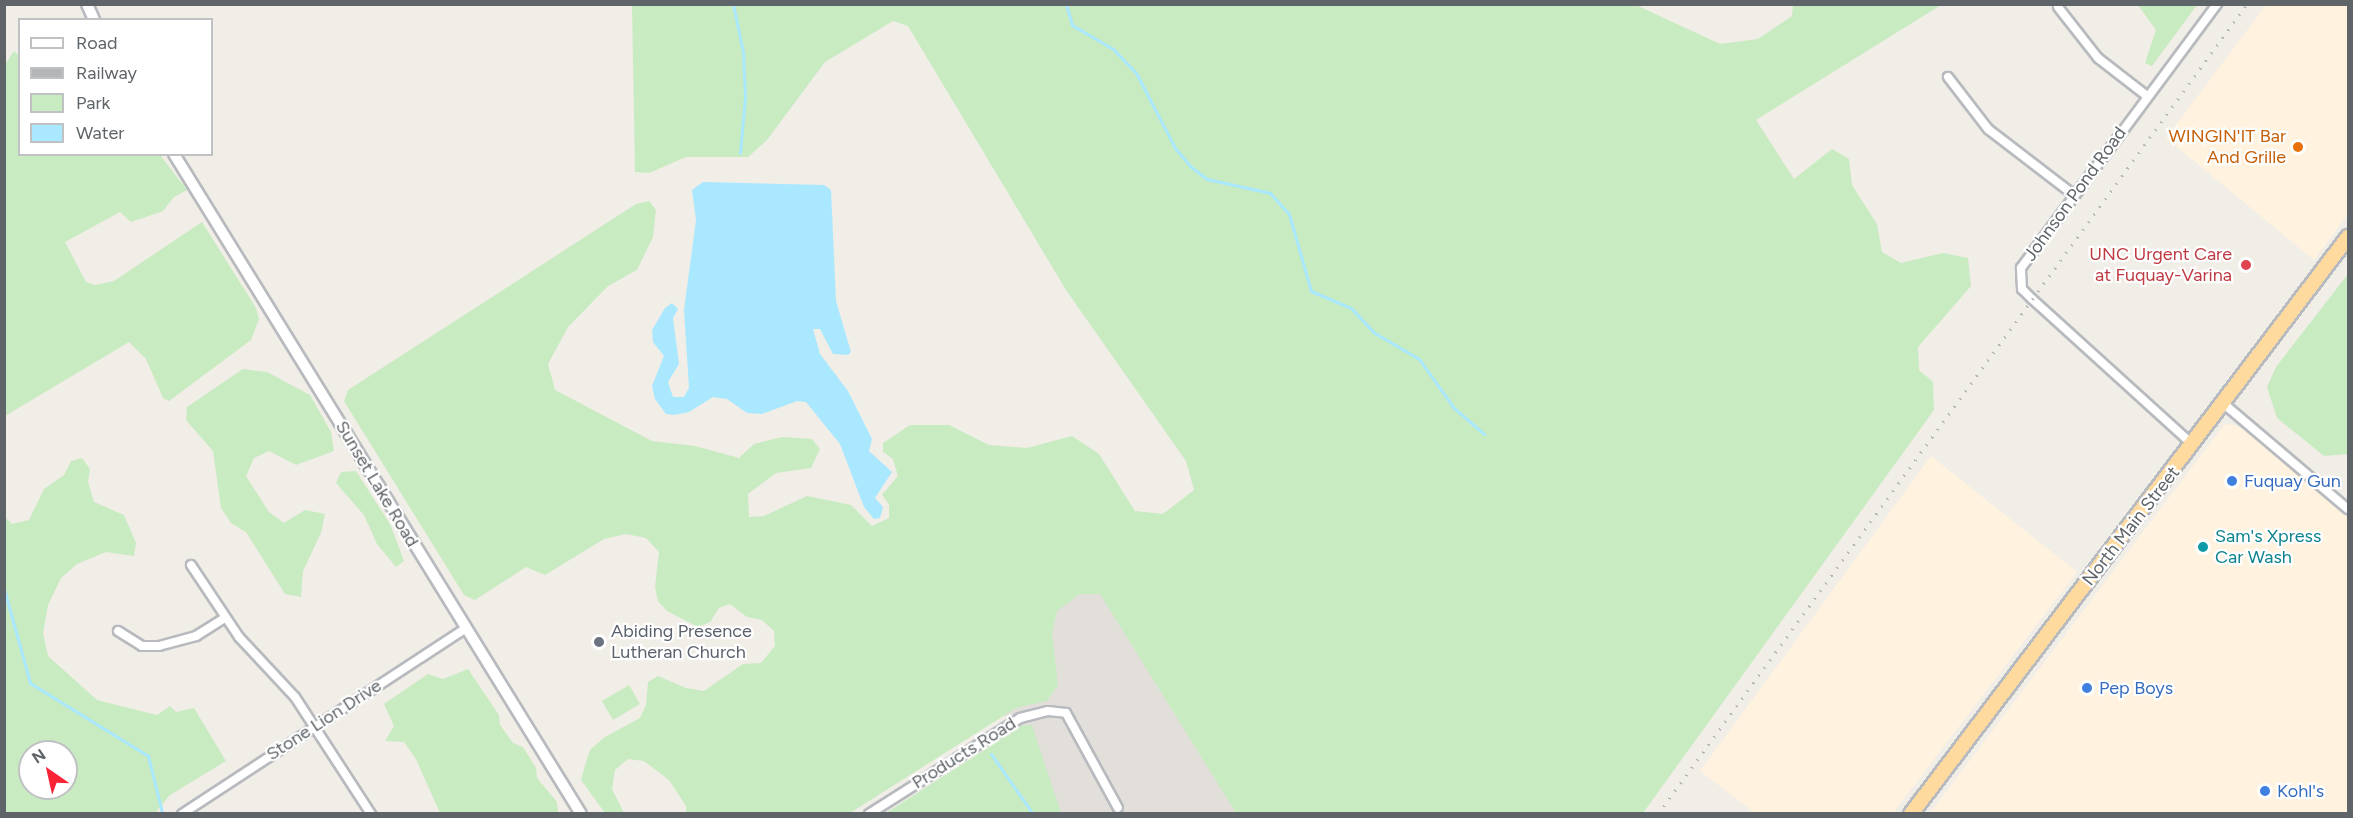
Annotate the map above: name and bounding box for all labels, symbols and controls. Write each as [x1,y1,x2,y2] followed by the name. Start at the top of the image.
[18,18,213,156] legend
[76,32,117,54] text: Road
[76,62,137,84] text: Railway
[76,92,110,114] text: Park
[76,122,124,144] text: Water
[2019,123,2131,265] street label: Johnson Pond Road
[2169,126,2286,168] place label: WINGIN'IT Bar And Grille
[2291,140,2305,154] marker: WINGIN'IT Bar And Grille
[2089,244,2232,286] place label: UNC Urgent Care at Fuquay-Varina
[2237,256,2255,274] marker: UNC Urgent Care at Fuquay-Varina
[331,417,423,551] street label: Sunset Lake Road
[2078,462,2184,590] street label: North Main Street
[2244,470,2341,492] place label: Fuquay Gun
[2225,474,2239,488] marker: Fuquay Gun
[2215,526,2321,568] place label: Sam's Xpress Car Wash
[2196,540,2210,554] marker: Sam's Xpress Car Wash
[611,621,752,664] place label: Abiding Presence Lutheran Church
[592,635,606,649] marker: Abiding Presence Lutheran Church
[262,675,386,765] street label: Stone Lion Drive
[2099,677,2173,699] place label: Pep Boys
[2080,681,2094,695] marker: Pep Boys
[908,713,1020,793] street label: Products Road
[18,740,78,800] north arrow
[28,745,49,768] text: N
[2277,780,2324,802] place label: Kohl's
[2258,784,2272,798] marker: Kohl's

